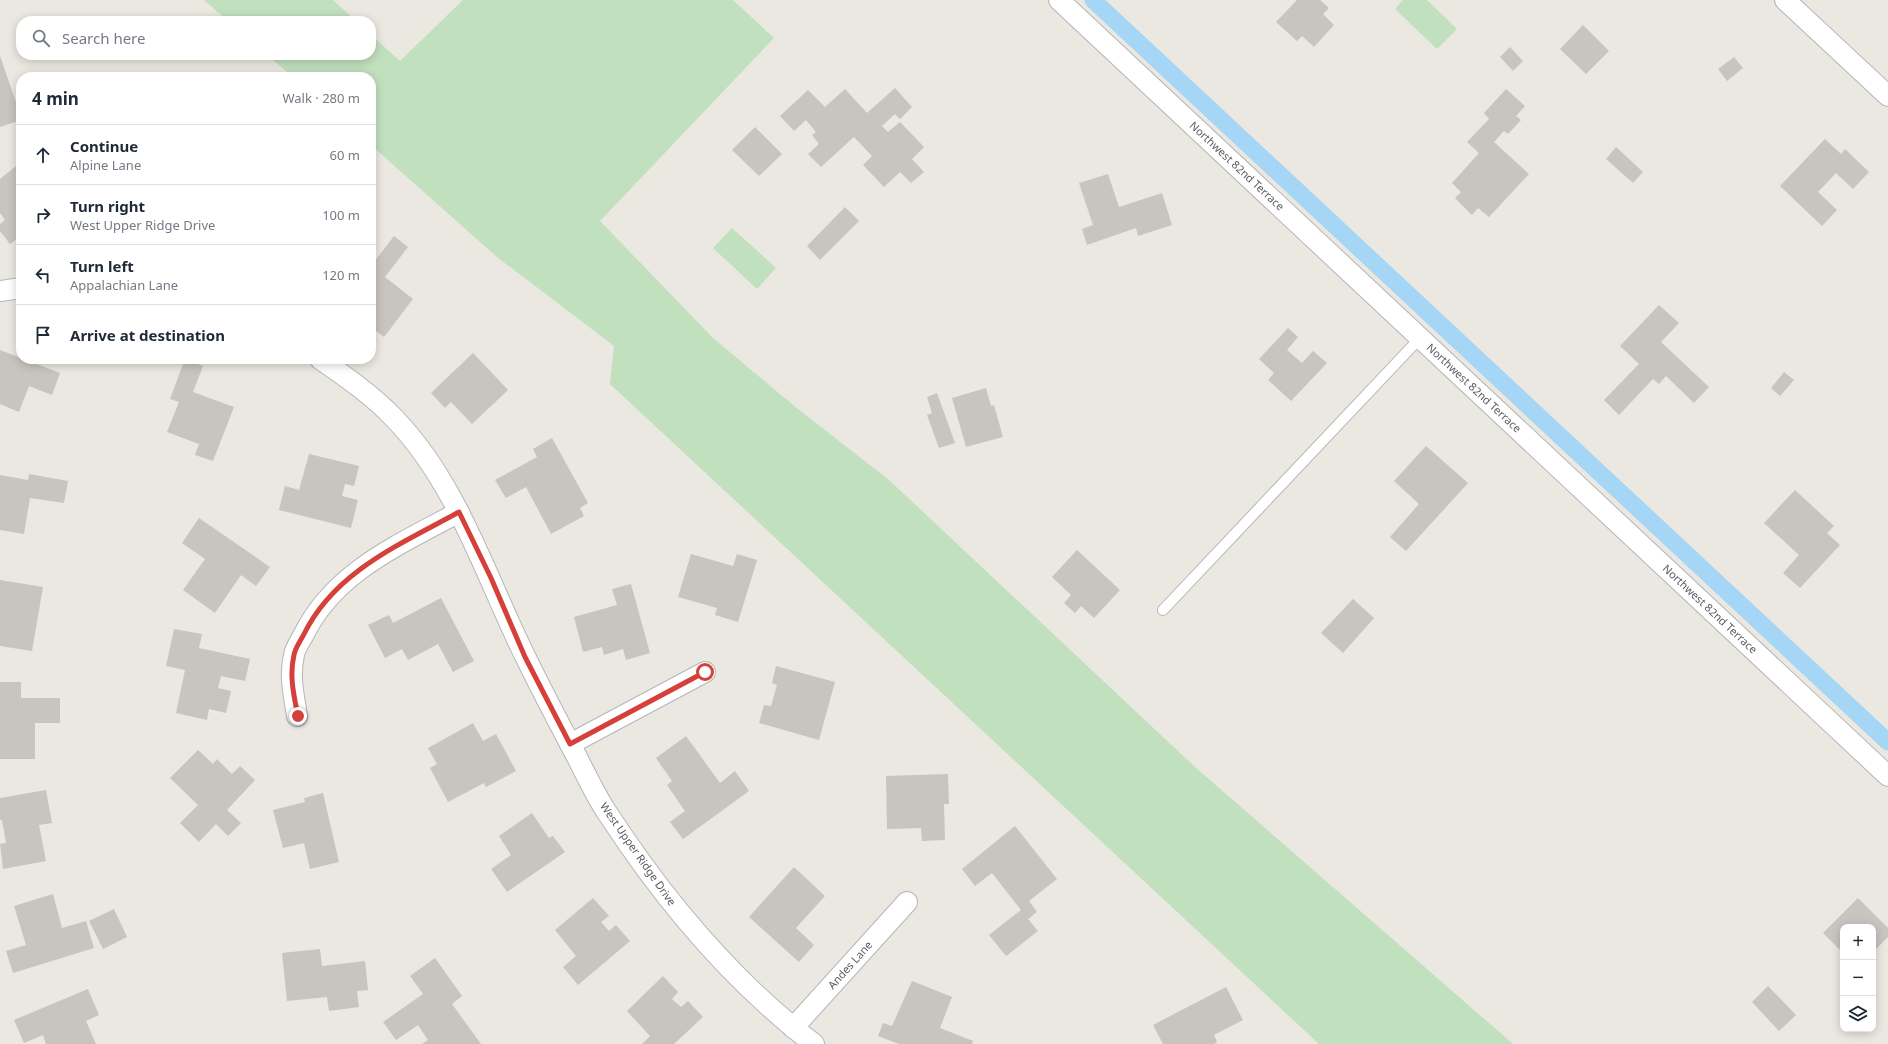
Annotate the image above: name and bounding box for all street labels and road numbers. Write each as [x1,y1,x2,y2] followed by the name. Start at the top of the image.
[1187,118,1288,214] street label: Northwest 82nd Terrace
[1424,340,1525,436] street label: Northwest 82nd Terrace
[1660,561,1761,657] street label: Northwest 82nd Terrace
[597,799,680,908] street label: West Upper Ridge Drive
[824,937,875,992] street label: Andes Lane

